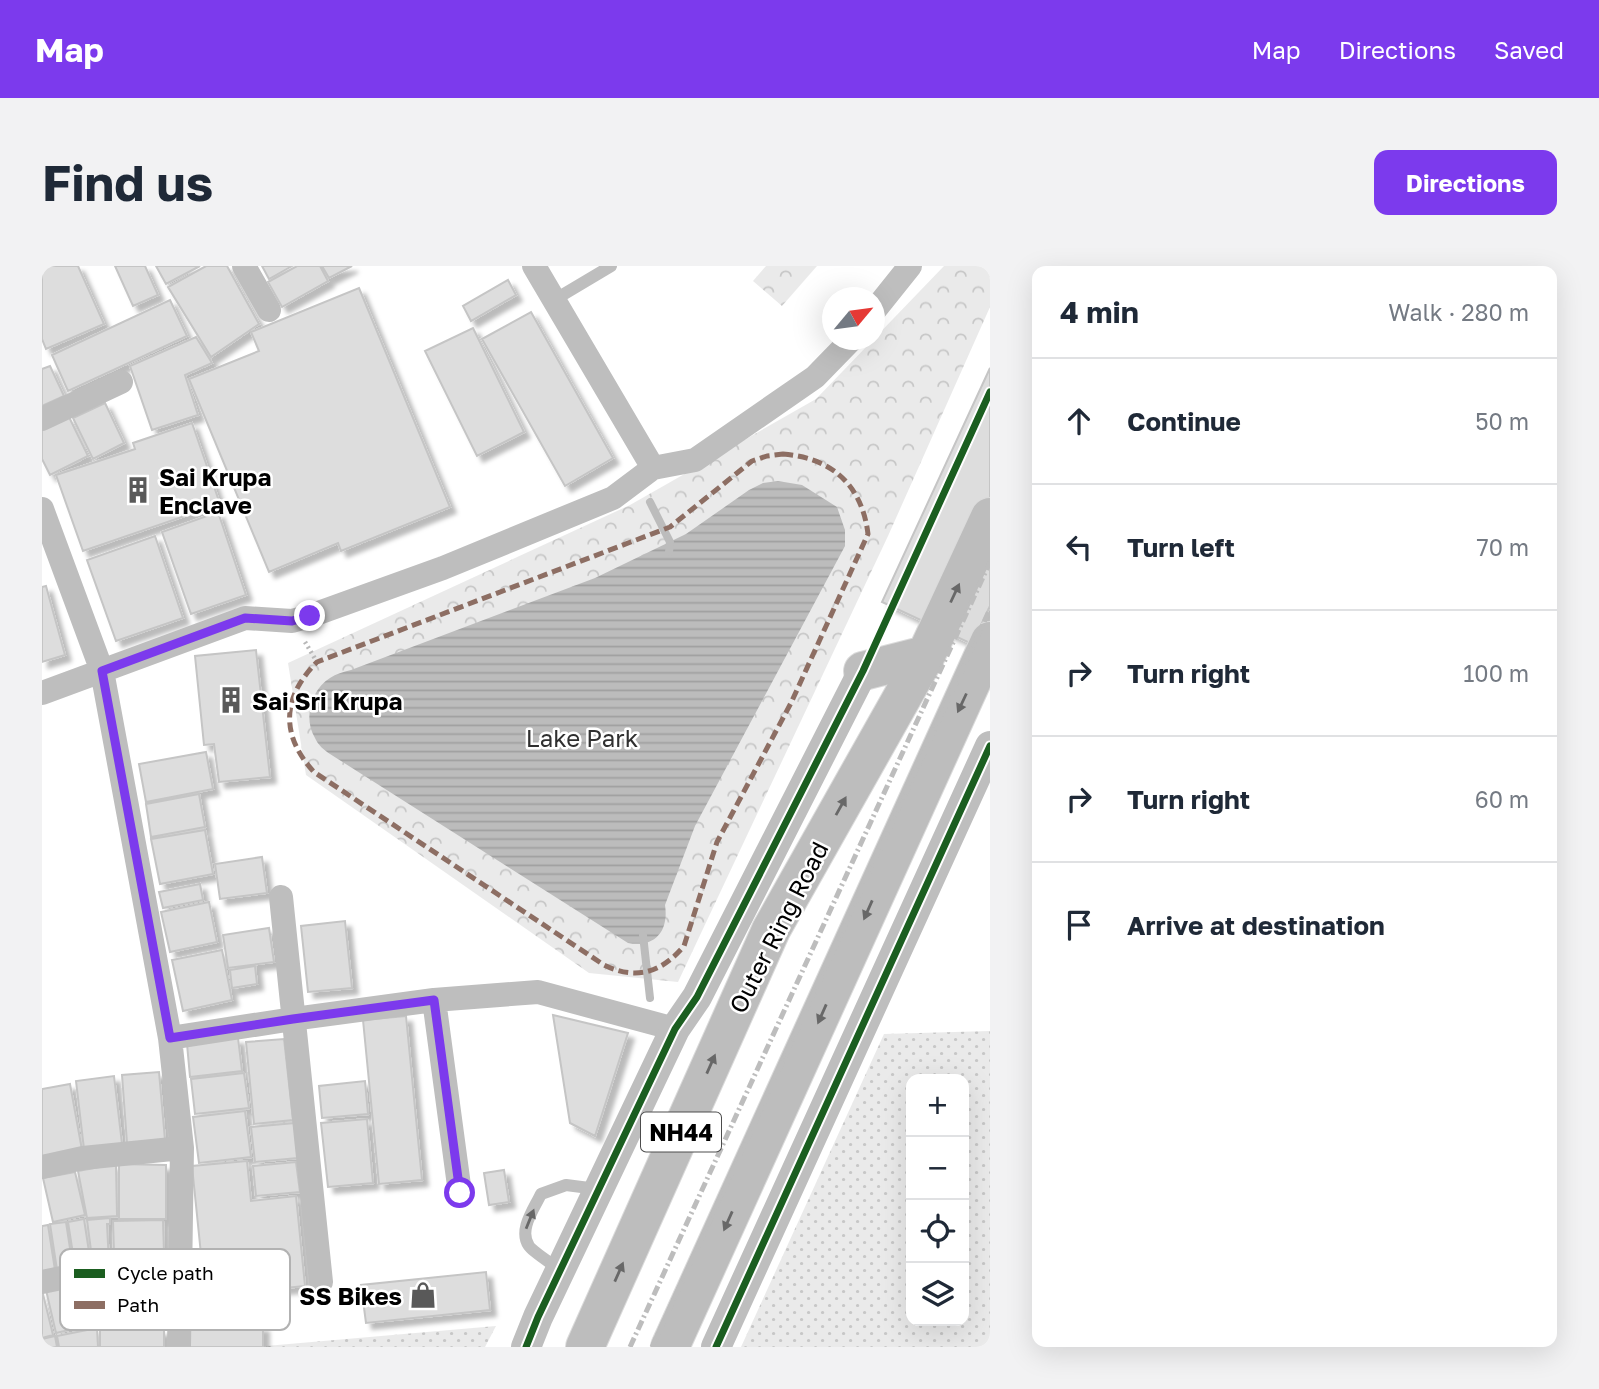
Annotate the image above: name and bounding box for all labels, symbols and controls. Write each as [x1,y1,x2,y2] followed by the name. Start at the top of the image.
[35,30,104,69] text: Map
[1252,35,1301,64] text: Map
[1339,35,1456,64] text: Directions
[1494,35,1564,64] text: Saved
[1374,150,1557,215] button: Directions
[42,153,213,212] text: Find us
[822,287,885,350] north arrow
[1060,294,1139,330] text: 4 min
[1388,298,1529,326] text: Walk · 280 m
[1060,402,1098,440] icon: ahead
[1127,406,1241,437] text: Continue
[1475,407,1529,435] text: 50 m
[159,462,271,519] place label: Sai Krupa Enclave
[123,475,153,505] building icon: Sai Krupa Enclave
[1060,528,1098,566] icon: left
[1127,532,1235,563] text: Turn left
[1476,533,1529,561] text: 70 m
[949,583,961,603] one-way arrow
[294,600,325,631] route end
[1060,654,1098,692] icon: right
[1127,658,1250,689] text: Turn right
[1463,659,1529,687] text: 100 m
[216,685,246,715] building icon: Sai Sri Krupa
[252,686,402,715] place label: Sai Sri Krupa
[956,693,968,713] one-way arrow
[526,723,638,752] park label: Lake Park
[1060,780,1098,818] icon: right
[1127,784,1250,815] text: Turn right
[1475,785,1529,813] text: 60 m
[835,797,847,816] one-way arrow
[722,837,834,1017] street label: Outer Ring Road
[863,900,874,921] one-way arrow
[1060,906,1098,944] icon: arrive
[1127,910,1385,941] text: Arrive at destination
[816,1004,828,1024] one-way arrow
[706,1053,717,1074] one-way arrow
[906,1074,969,1326] map controls
[906,1074,969,1137] button: +
[641,1112,721,1152] road number: NH44
[906,1137,969,1200] button: −
[444,1177,475,1208] route start
[906,1200,969,1263] button: locate
[524,1209,535,1230] one-way arrow
[722,1211,734,1231] one-way arrow
[60,1249,290,1330] legend
[117,1261,214,1284] text: Cycle path
[614,1261,625,1282] one-way arrow
[906,1263,969,1326] button: layers
[408,1280,438,1310] shop icon: SS Bikes
[299,1281,402,1310] place label: SS Bikes
[117,1293,159,1316] text: Path

